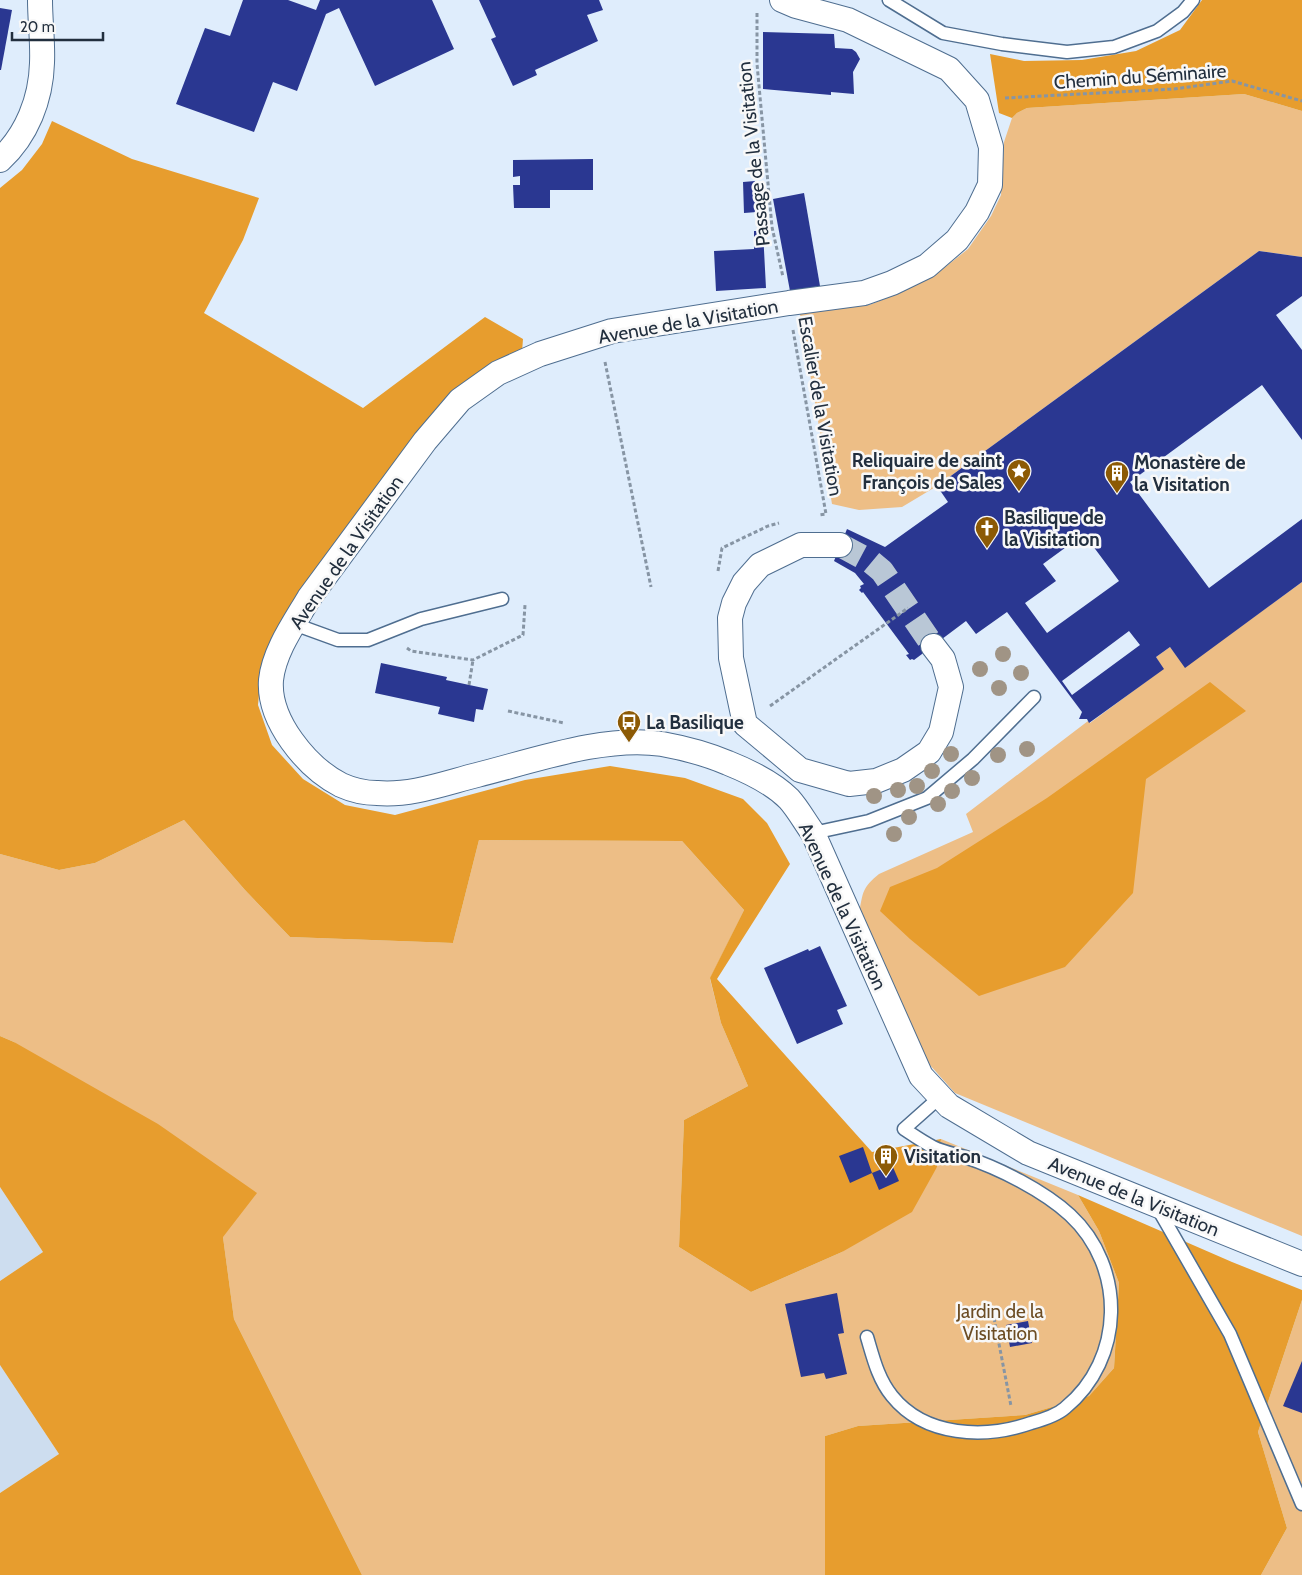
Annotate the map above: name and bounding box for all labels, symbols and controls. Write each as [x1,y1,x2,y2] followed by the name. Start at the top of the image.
[12,10,104,42] scale bar
[20,18,55,36] text: 20 m
[1053,59,1227,94] street label: Chemin du Séminaire
[732,60,775,247] street label: Passage de la Visitation
[596,294,780,349] street label: Avenue de la Visitation
[793,314,848,498] street label: Escalier de la Visitation
[852,449,1002,494] place label: Reliquaire de saint François de Sales
[1134,451,1246,496] place label: Monastère de la Visitation
[1006,458,1032,492] place icon: Reliquaire de saint François de Sales
[1104,460,1130,494] building icon: Monastère de la Visitation
[285,471,408,633] street label: Avenue de la Visitation
[1004,506,1104,551] place label: Basilique de la Visitation
[974,515,1000,549] church icon: Basilique de la Visitation
[616,709,642,743] bus stop icon: La Basilique
[646,711,744,734] place label: La Basilique
[794,819,891,994] street label: Avenue de la Visitation
[873,1143,899,1177] building icon: Visitation
[904,1145,981,1168] place label: Visitation
[1045,1152,1223,1241] street label: Avenue de la Visitation
[955,1300,1044,1345] park label: Jardin de la Visitation

